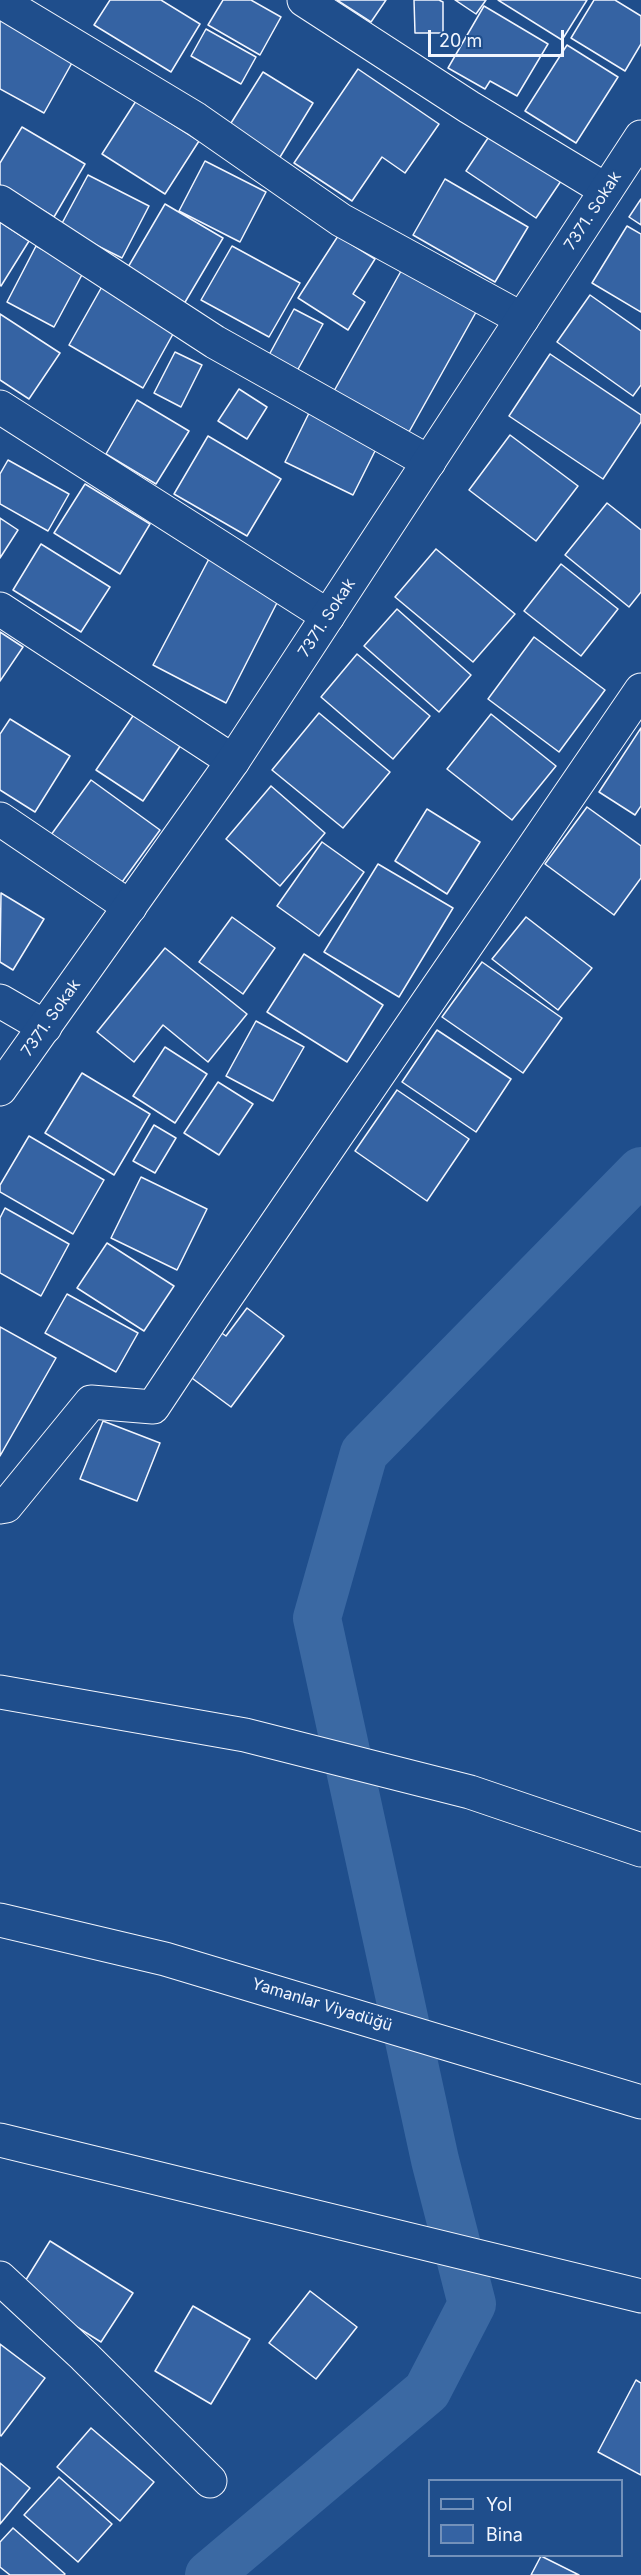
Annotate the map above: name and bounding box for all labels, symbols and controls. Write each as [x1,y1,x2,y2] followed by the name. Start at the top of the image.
[431,18,568,56] scale bar
[439,30,482,51] text: 20 m
[561,168,625,254] street label: 7371. Sokak
[295,575,359,661] street label: 7371. Sokak
[17,976,85,1060] street label: 7371. Sokak
[249,1974,395,2036] street label: Yamanlar Viyadüğü
[428,2479,623,2557] legend
[486,2494,512,2515] text: Yol
[486,2524,523,2545] text: Bina

